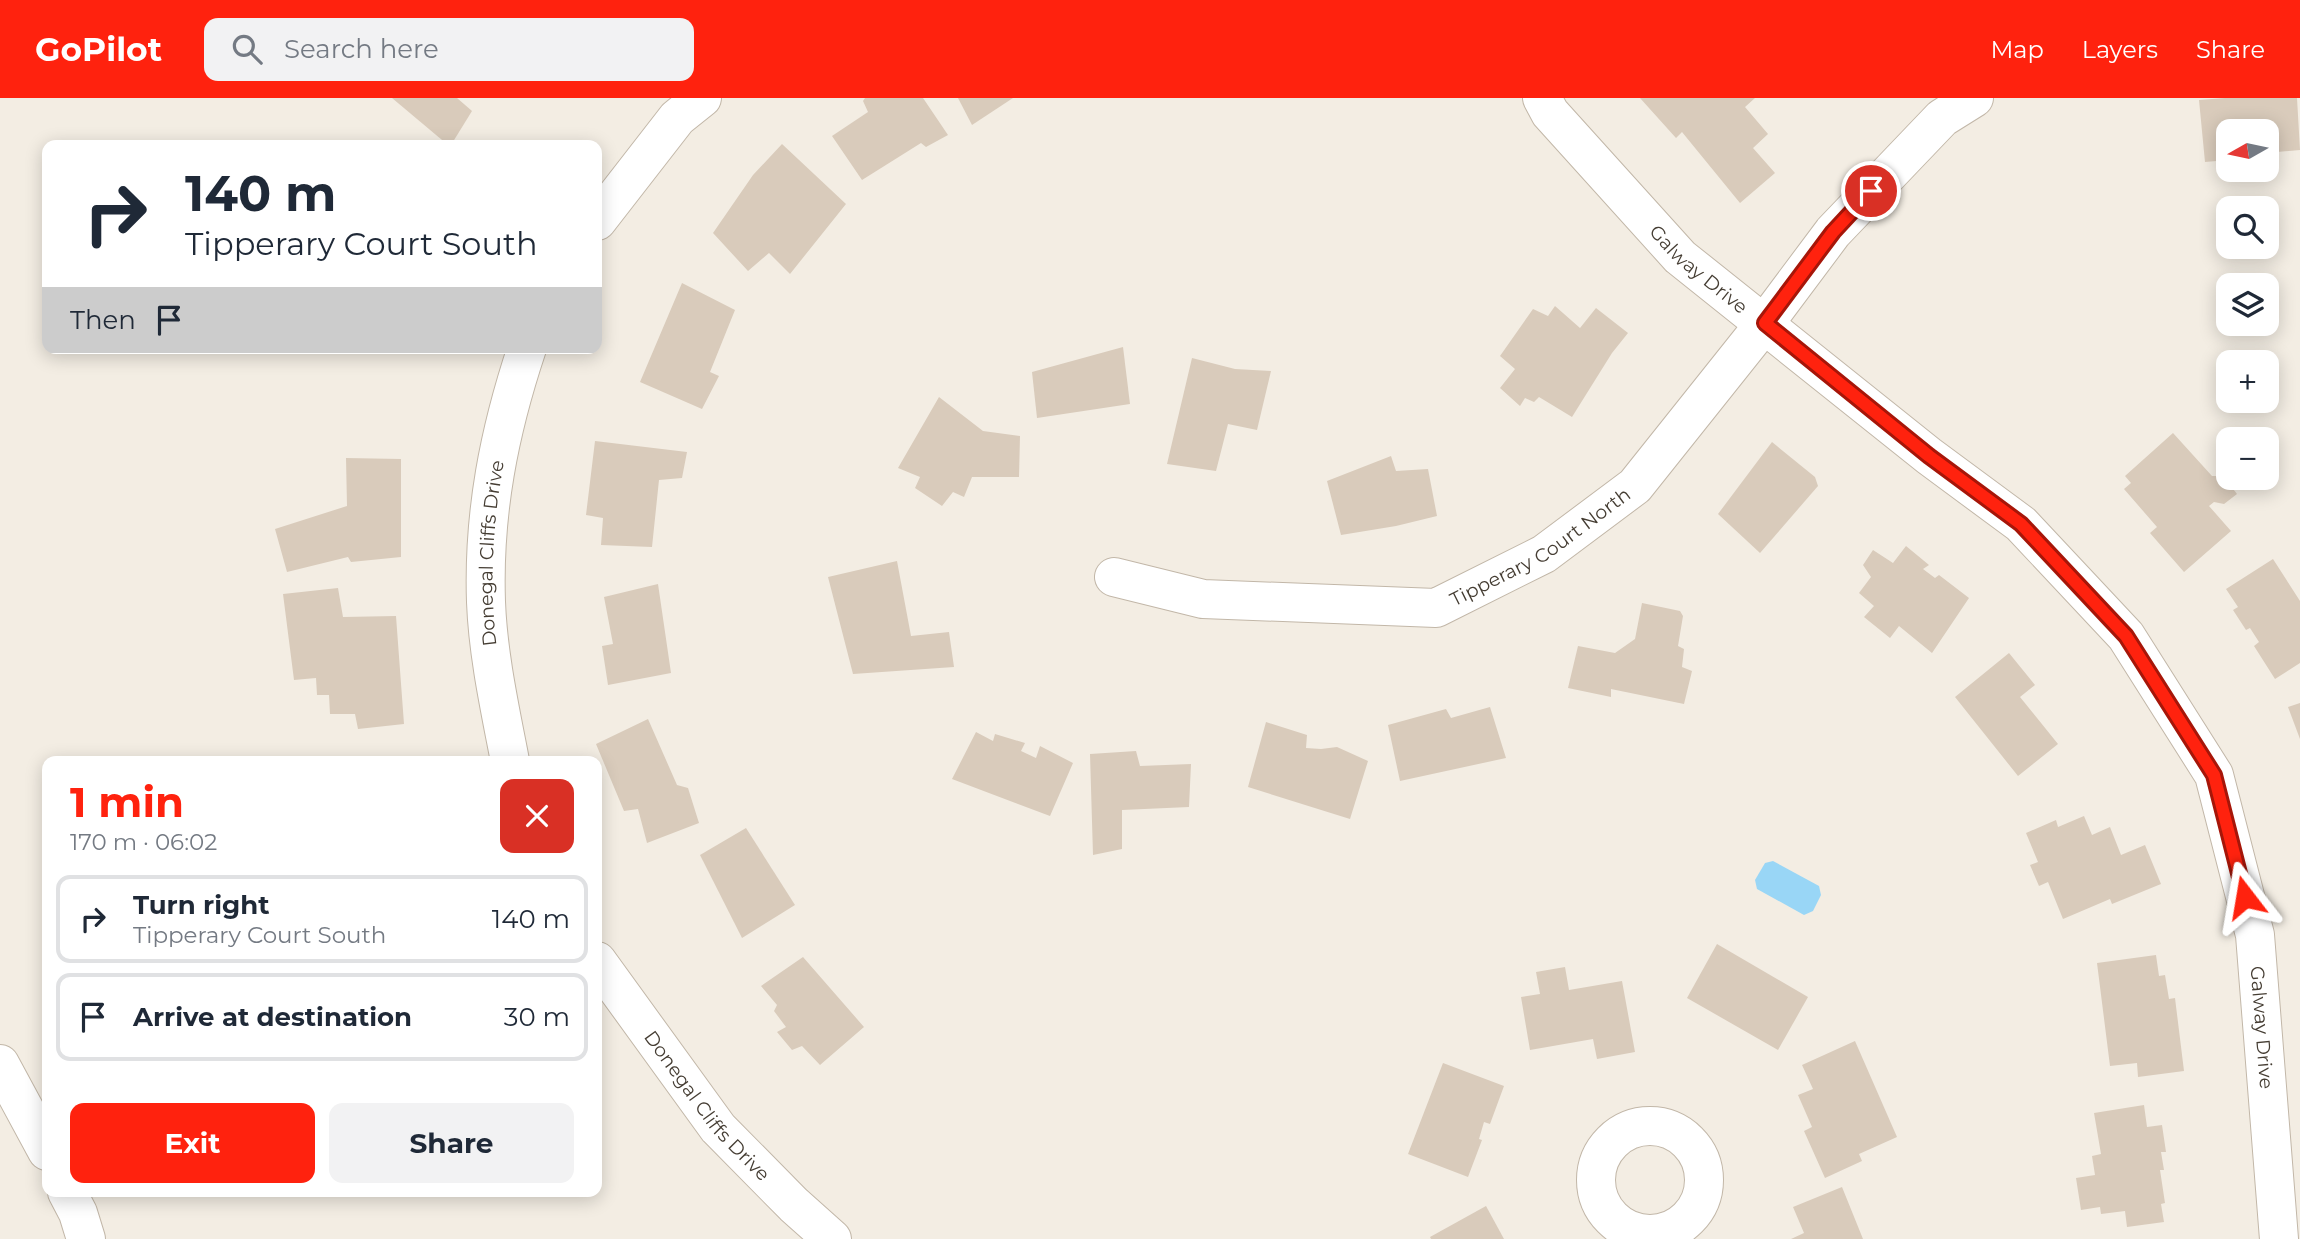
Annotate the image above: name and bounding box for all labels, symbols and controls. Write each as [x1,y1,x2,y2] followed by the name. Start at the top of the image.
[204,18,694,81] search box
[35,29,162,69] text: GoPilot
[228,30,266,68] icon: search
[284,33,439,65] text: Search here
[1990,35,2044,64] text: Map
[2082,35,2158,64] text: Layers
[2196,35,2265,64] text: Share
[2216,119,2278,182] north arrow
[2216,119,2279,490] map controls
[1841,161,1901,221] pin
[185,164,337,223] text: 140 m
[70,168,161,259] icon: right
[1852,172,1890,210] icon: arrive
[2216,196,2279,259] button: search
[1645,220,1753,318] street label: Galway Drive
[185,224,538,263] text: Tipperary Court South
[2216,273,2279,336] button: layers
[150,301,188,339] icon: arrive
[70,304,136,336] text: Then
[2216,350,2279,413] button: +
[2216,427,2279,490] button: −
[474,458,508,648] street label: Donegal Cliffs Drive
[1446,482,1635,611] street label: Tipperary Court North
[70,776,184,828] text: 1 min
[500,779,574,853] button: close
[70,828,217,856] text: 170 m · 06:02
[2208,860,2282,934] position arrow
[133,889,269,921] text: Turn right
[74,900,112,938] icon: right
[492,903,570,935] text: 140 m
[133,921,386,949] text: Tipperary Court South
[2246,965,2279,1090] street label: Galway Drive
[74,998,112,1036] icon: arrive
[133,1001,412,1033] text: Arrive at destination
[504,1001,570,1033] text: 30 m
[640,1026,775,1185] street label: Donegal Cliffs Drive
[70,1103,315,1183] button: Exit
[329,1103,574,1183] button: Share

